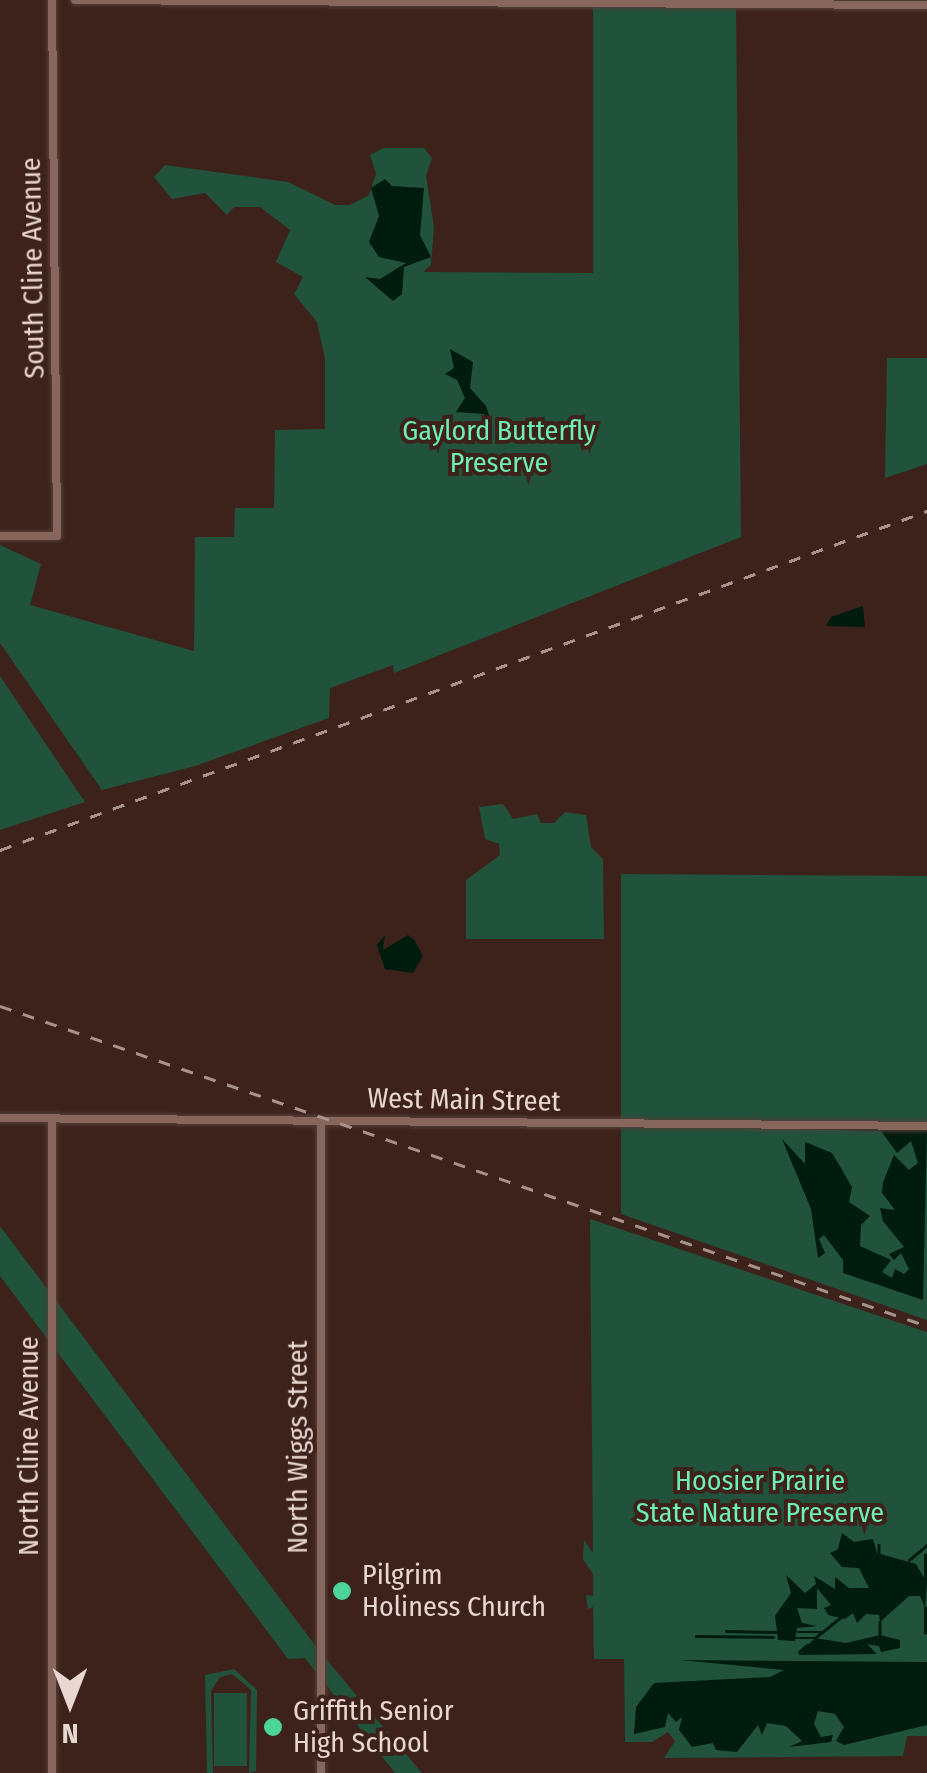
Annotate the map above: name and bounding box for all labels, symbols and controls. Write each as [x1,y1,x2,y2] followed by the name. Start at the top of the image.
[14,157,52,379] street label: South Cline Avenue
[402,414,596,480] park label: Gaylord Butterfly Preserve
[367,1082,561,1118] street label: West Main Street
[12,1336,46,1556] street label: North Cline Avenue
[281,1340,315,1554] street label: North Wiggs Street
[636,1464,884,1530] park label: Hoosier Prairie State Nature Preserve
[362,1558,546,1624] place label: Pilgrim Holiness Church
[331,1580,353,1602] marker: Pilgrim Holiness Church
[20,1653,120,1753] north arrow
[293,1694,454,1760] place label: Griffith Senior High School
[262,1716,284,1738] marker: Griffith Senior High School
[62,1717,78,1750] text: N

